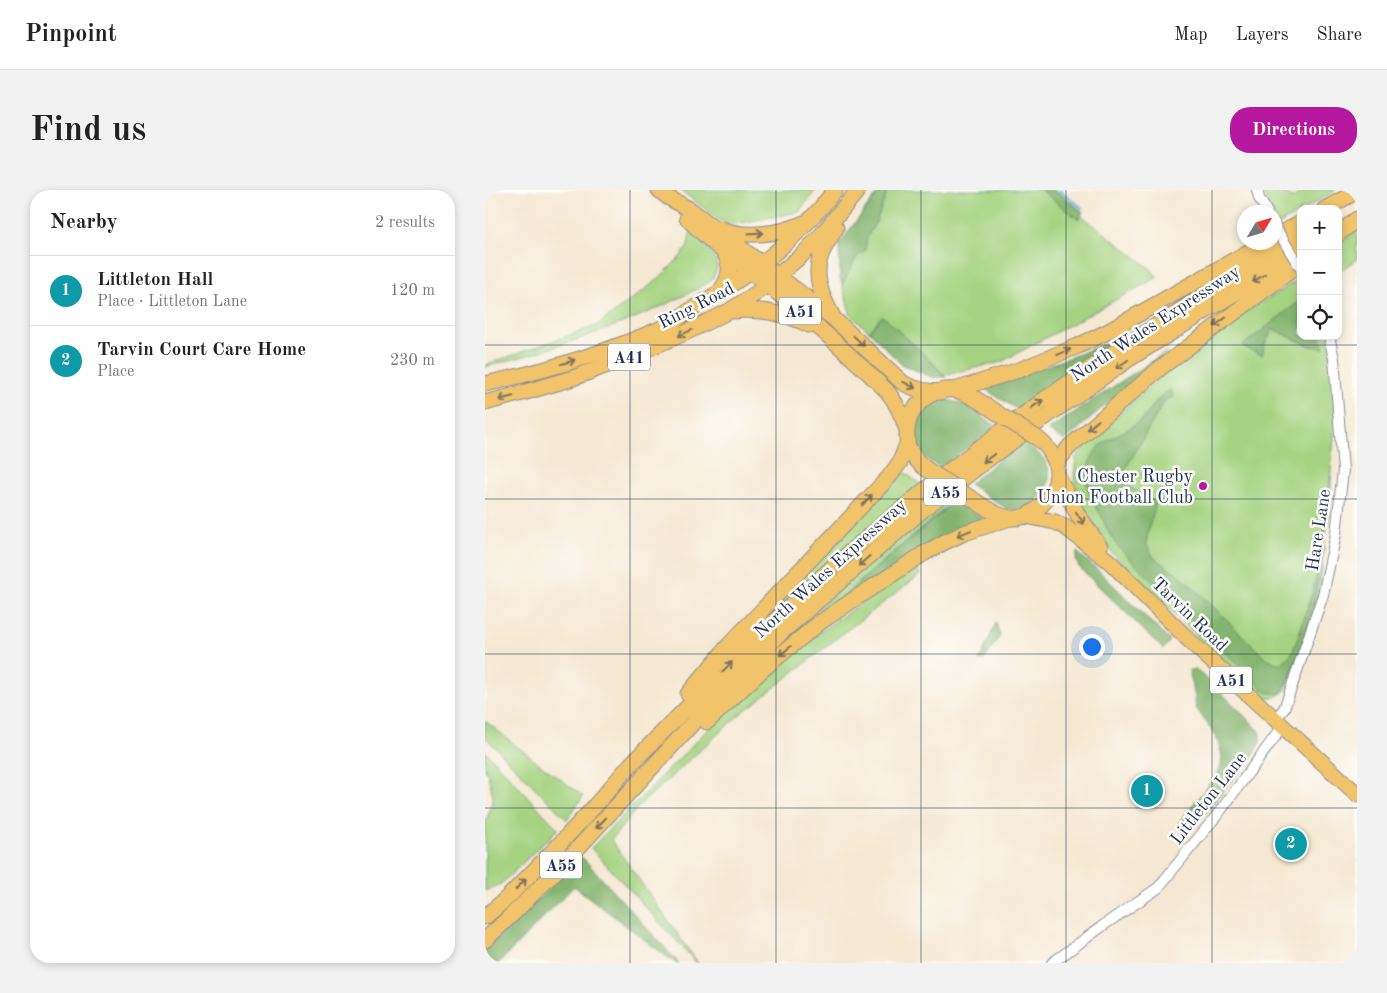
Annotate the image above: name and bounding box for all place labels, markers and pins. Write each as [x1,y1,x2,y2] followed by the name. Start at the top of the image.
[1037,468,1193,507] place label: Chester Rugby Union Football Club
[1197,480,1209,492] marker: Chester Rugby Union Football Club
[1131,772,1163,810] pin: 1
[1275,825,1307,863] pin: 2

